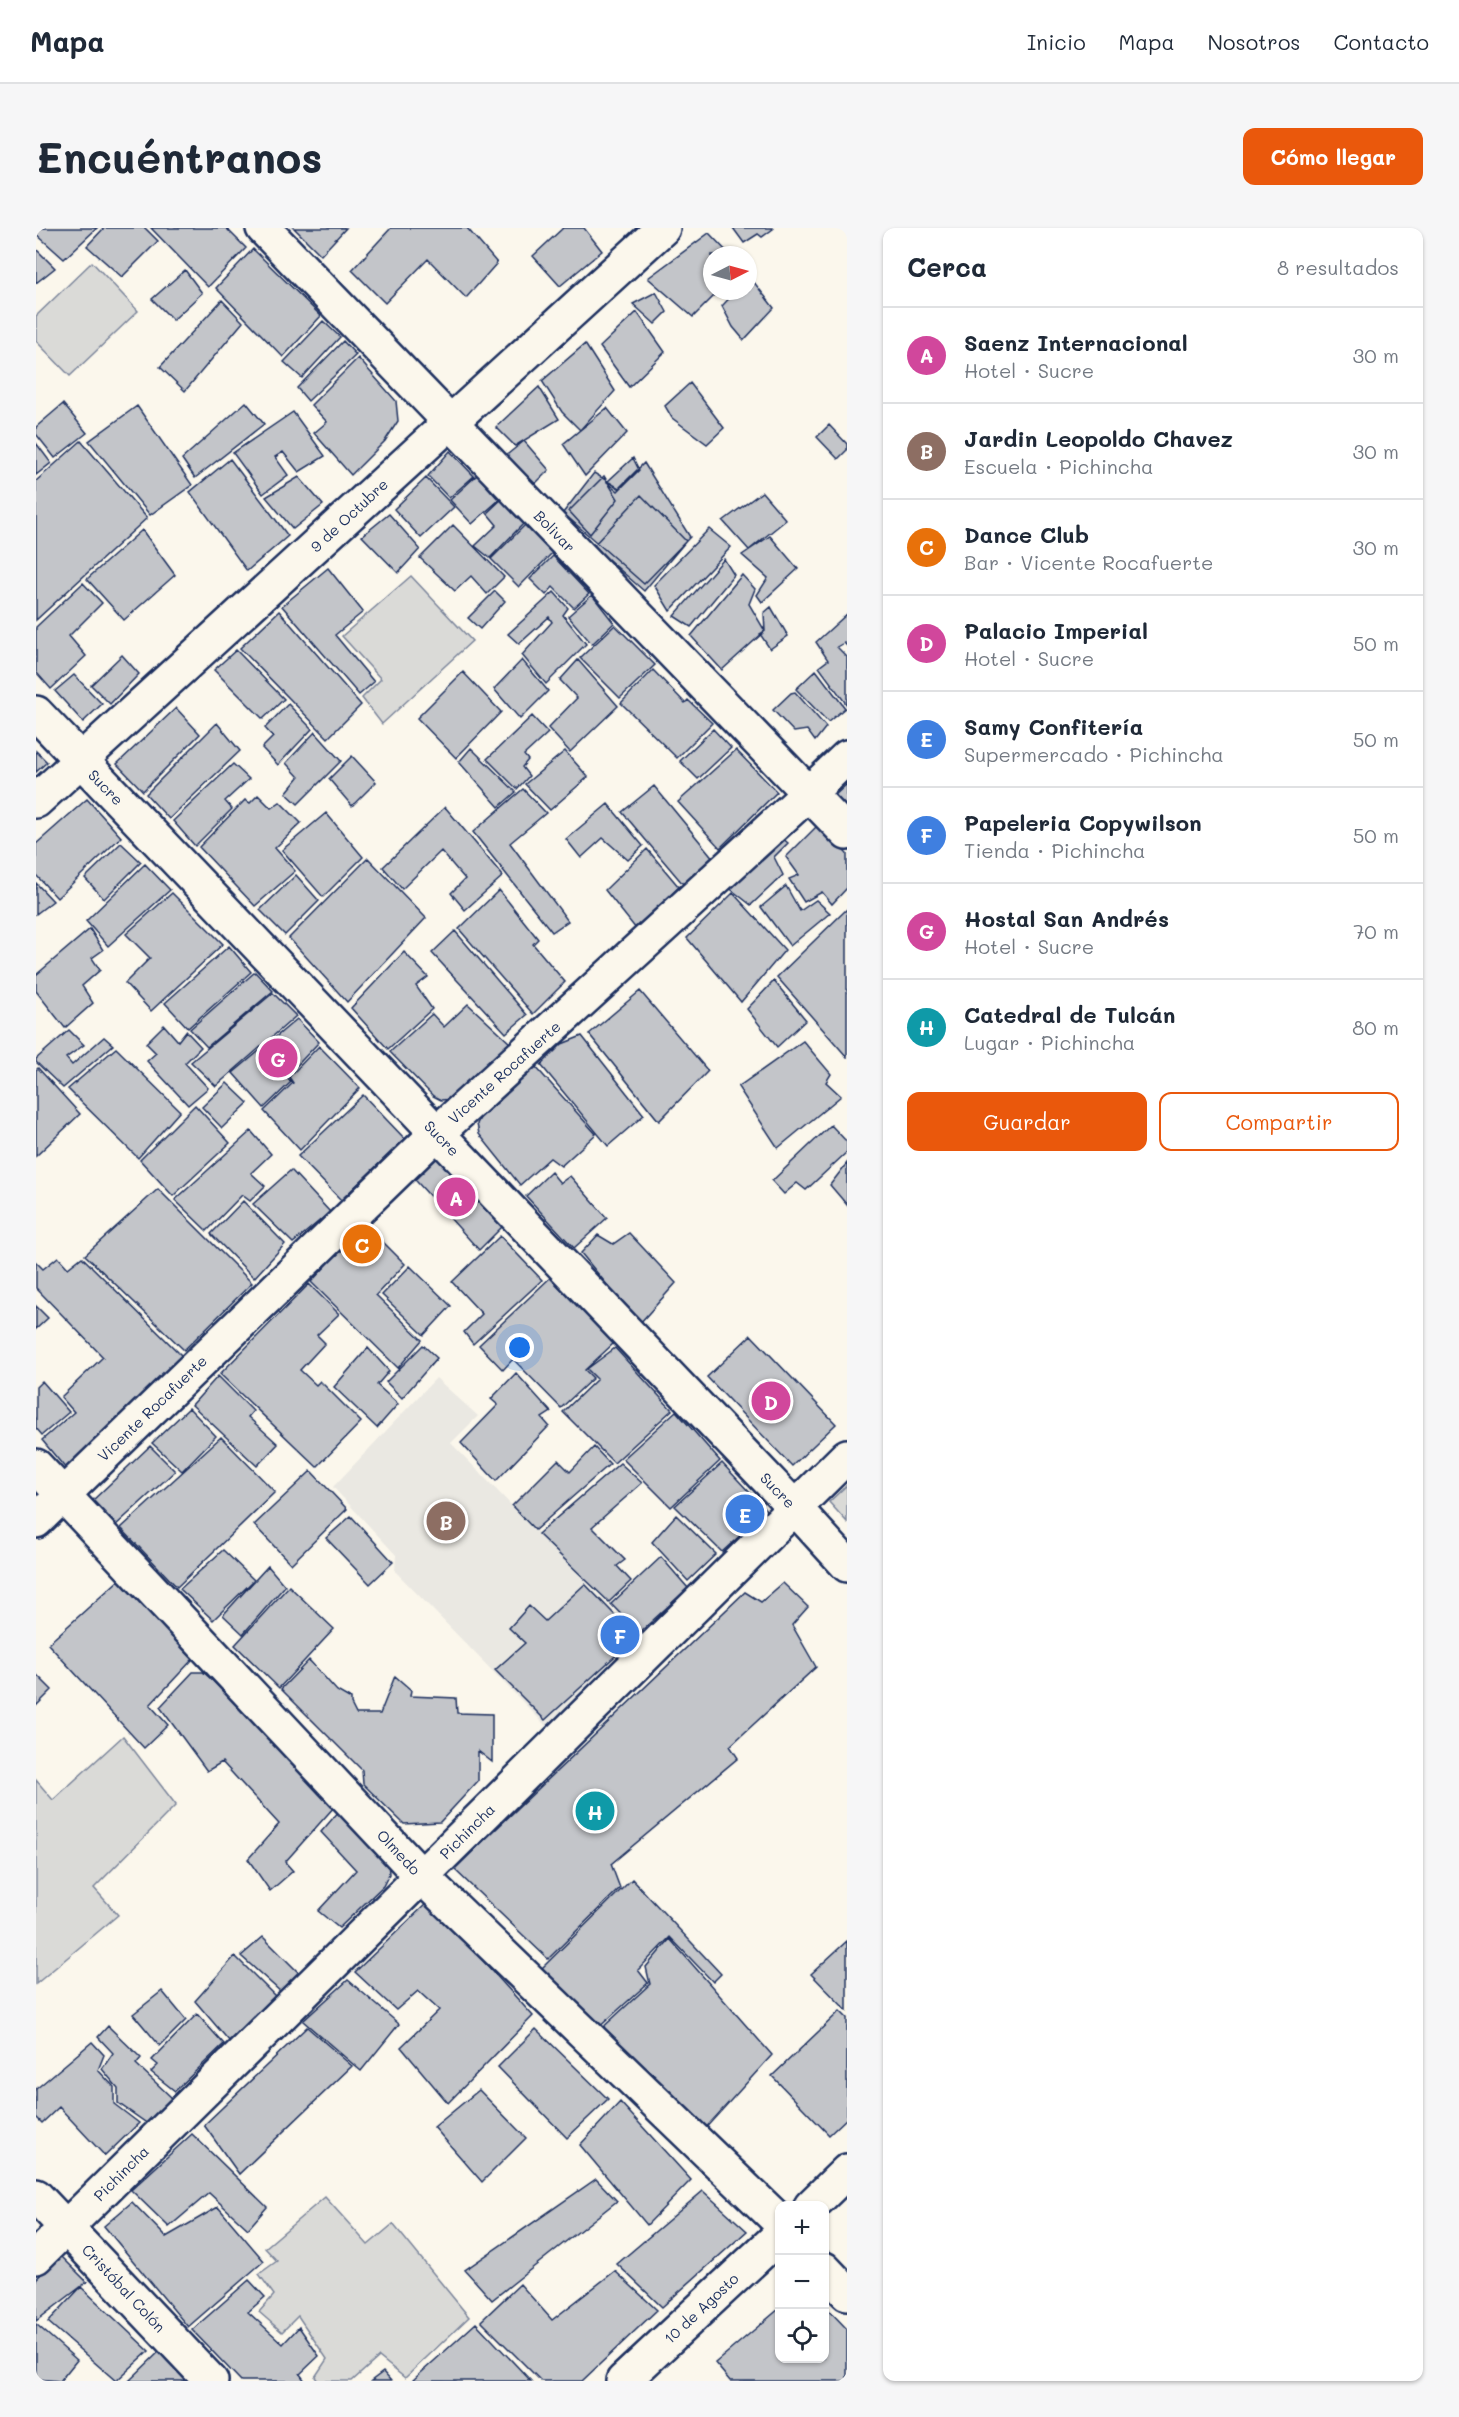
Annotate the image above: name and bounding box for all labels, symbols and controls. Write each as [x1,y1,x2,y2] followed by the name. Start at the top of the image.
[30,23,105,59] text: Mapa
[1027,28,1086,55] text: Inicio
[1119,28,1174,55] text: Mapa
[1207,28,1301,55] text: Nosotros
[1334,28,1429,55] text: Contacto
[1243,128,1423,185] button: Cómo llegar
[36,129,322,184] text: Encuéntranos
[703,246,757,300] north arrow
[907,250,987,284] text: Cerca
[1277,254,1399,280] text: 8 resultados
[964,328,1188,357] text: Saenz Internacional
[920,342,933,368] text: A
[1353,342,1399,368] text: 30 m
[964,357,1094,383] text: Hotel · Sucre
[964,424,1233,453] text: Jardin Leopoldo Chavez
[920,438,933,464] text: B
[1353,438,1399,464] text: 30 m
[964,453,1153,479] text: Escuela · Pichincha
[306,474,392,556] street label: 9 de Octubre
[530,506,580,556] street label: Bolivar
[964,520,1089,549] text: Dance Club
[919,534,934,560] text: C
[1353,534,1399,560] text: 30 m
[964,549,1213,575] text: Bar · Vicente Rocafuerte
[964,616,1148,645] text: Palacio Imperial
[919,630,934,656] text: D
[1353,630,1399,656] text: 50 m
[964,645,1094,671] text: Hotel · Sucre
[964,712,1143,741] text: Samy Confitería
[920,726,933,752] text: E
[1353,726,1399,752] text: 50 m
[964,741,1224,767] text: Supermercado · Pichincha
[84,765,128,809] street label: Sucre
[964,808,1202,837] text: Papeleria Copywilson
[920,822,933,848] text: F
[1353,822,1399,848] text: 50 m
[964,837,1145,863] text: Tienda · Pichincha
[964,904,1169,933] text: Hostal San Andrés
[919,918,934,944] text: G
[1353,918,1399,944] text: 70 m
[964,933,1094,959] text: Hotel · Sucre
[964,1000,1175,1029] text: Catedral de Tulcán
[918,1014,935,1040] text: H
[1352,1014,1399,1040] text: 80 m
[444,1016,564,1128] street label: Vicente Rocafuerte
[964,1029,1135,1055] text: Lugar · Pichincha
[258,1036,298,1080] pin: G
[907,1092,1147,1151] button: Guardar
[1159,1092,1399,1151] button: Compartir
[420,1116,464,1160] street label: Sucre
[436,1174,476,1220] pin: A
[342,1222,382,1266] pin: C
[505,1333,534,1362] your location
[93,1351,211,1465] street label: Vicente Rocafuerte
[752,1378,790,1424] pin: D
[756,1468,800,1512] street label: Sucre
[726,1492,764,1536] pin: E
[426,1498,466,1544] pin: B
[600,1612,640,1658] pin: F
[576,1788,614,1834] pin: H
[435,1799,499,1863] street label: Pichincha
[373,1825,425,1879] street label: Olmedo
[89,2141,153,2205] street label: Pichincha
[775,2201,829,2363] map controls
[775,2201,829,2255] button: +
[78,2240,170,2336] street label: Cristóbal Colón
[775,2255,829,2309] button: −
[659,2268,743,2348] street label: 10 de Agosto
[775,2309,829,2363] button: locate

